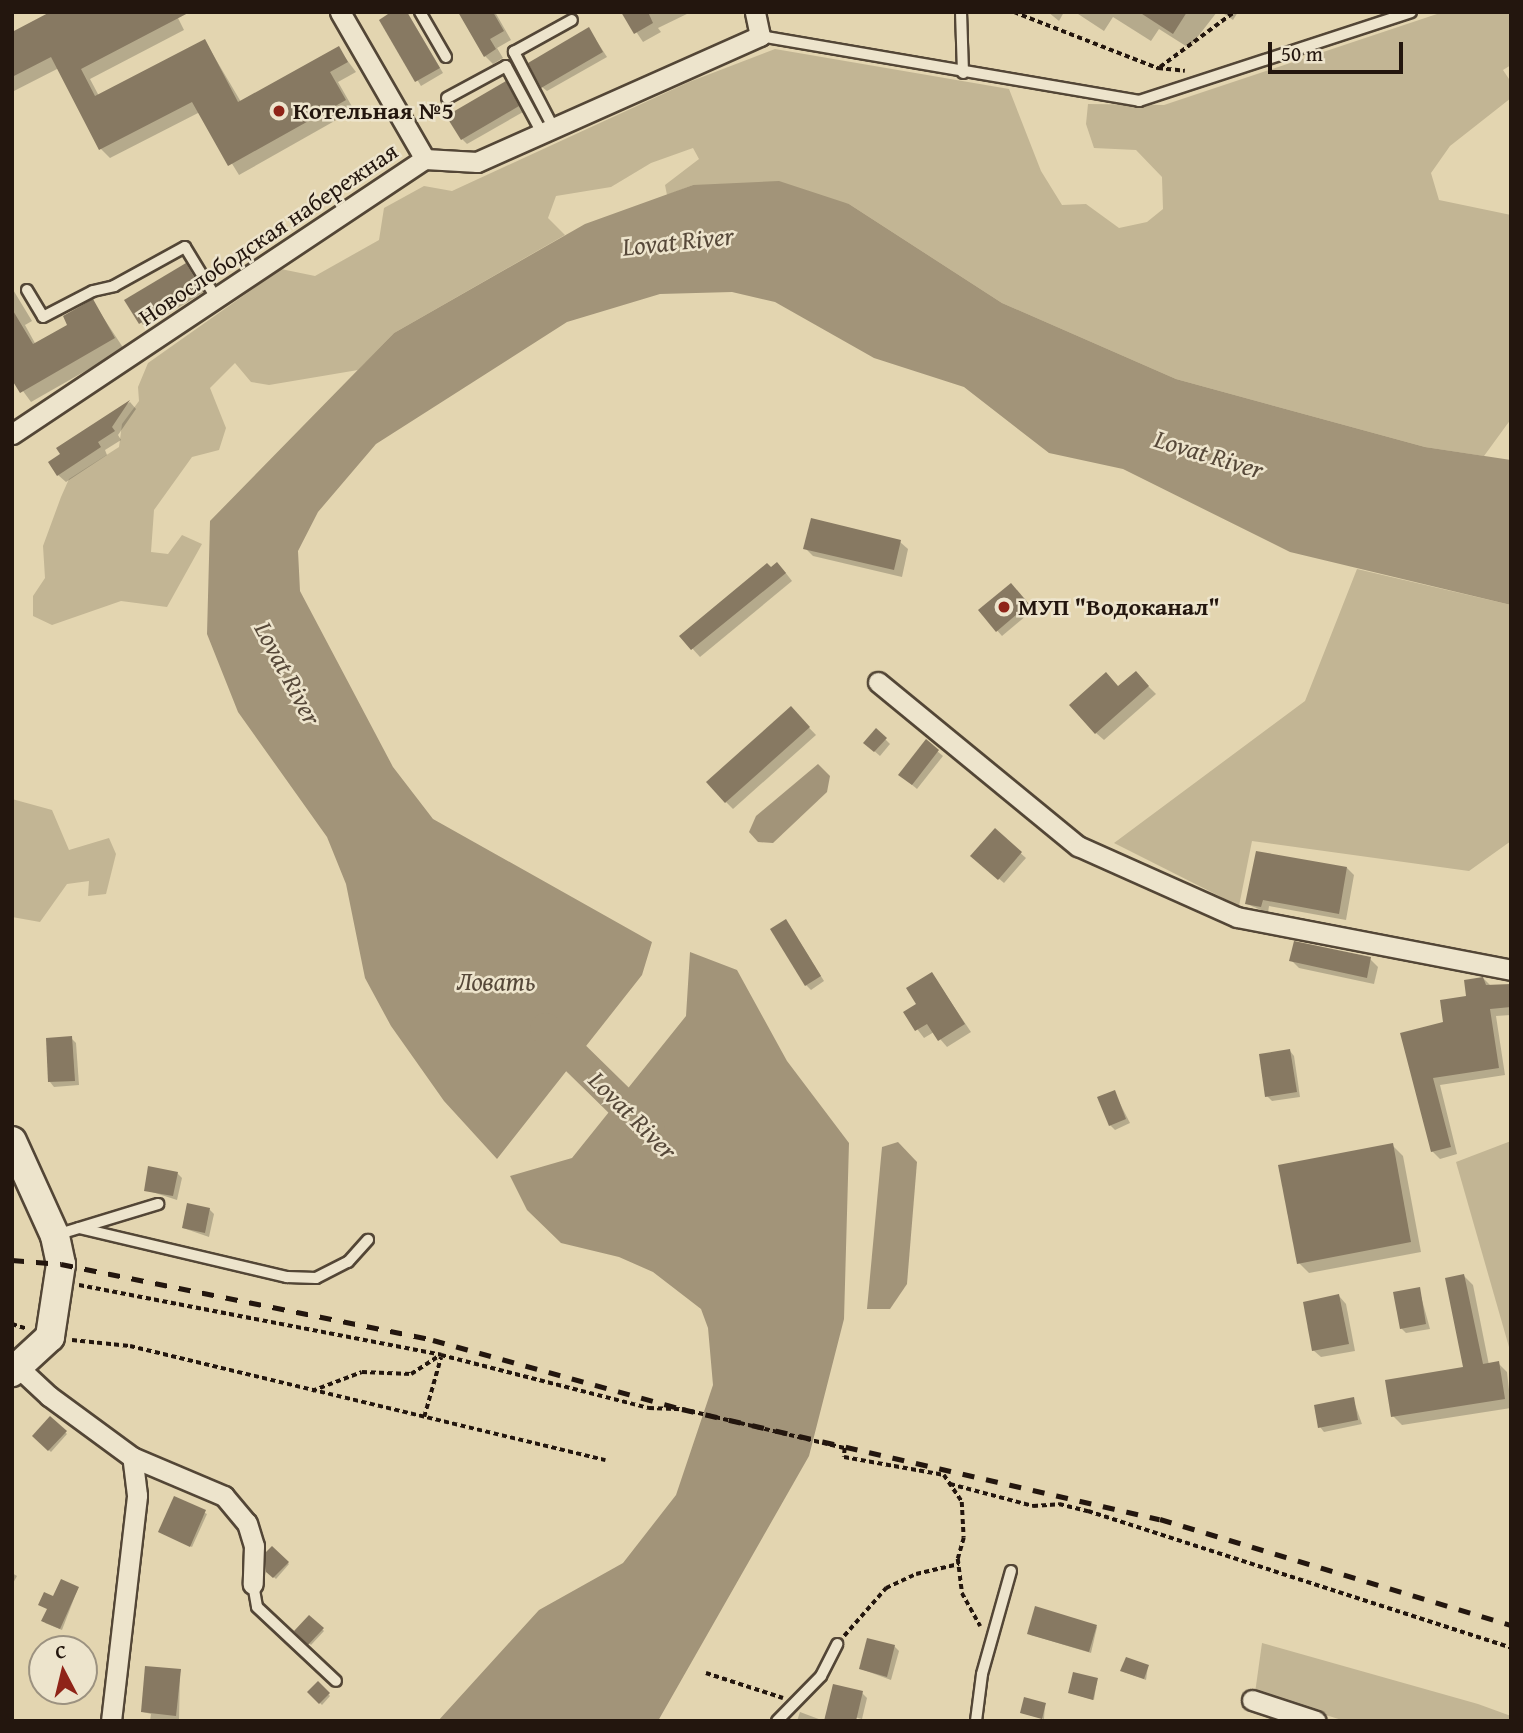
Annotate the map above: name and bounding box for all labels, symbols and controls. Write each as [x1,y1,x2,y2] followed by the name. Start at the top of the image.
[1271,28,1406,72] scale bar
[1281,38,1323,69] text: 50 m
[293,97,454,125] place label: Котельная №5
[271,103,287,119] marker: Котельная №5
[133,136,403,332] street label: Новослободская набережная
[621,220,735,262] water label: Lovat River
[1151,423,1267,485] water label: Lovat River
[1018,593,1220,621] place label: МУП "Водоканал"
[996,599,1012,615] marker: МУП "Водоканал"
[248,616,328,730] water label: Lovat River
[456,965,536,997] water label: Ловать
[582,1064,684,1166] water label: Lovat River
[28,1635,98,1705] north arrow
[54,1637,68,1666] text: С

